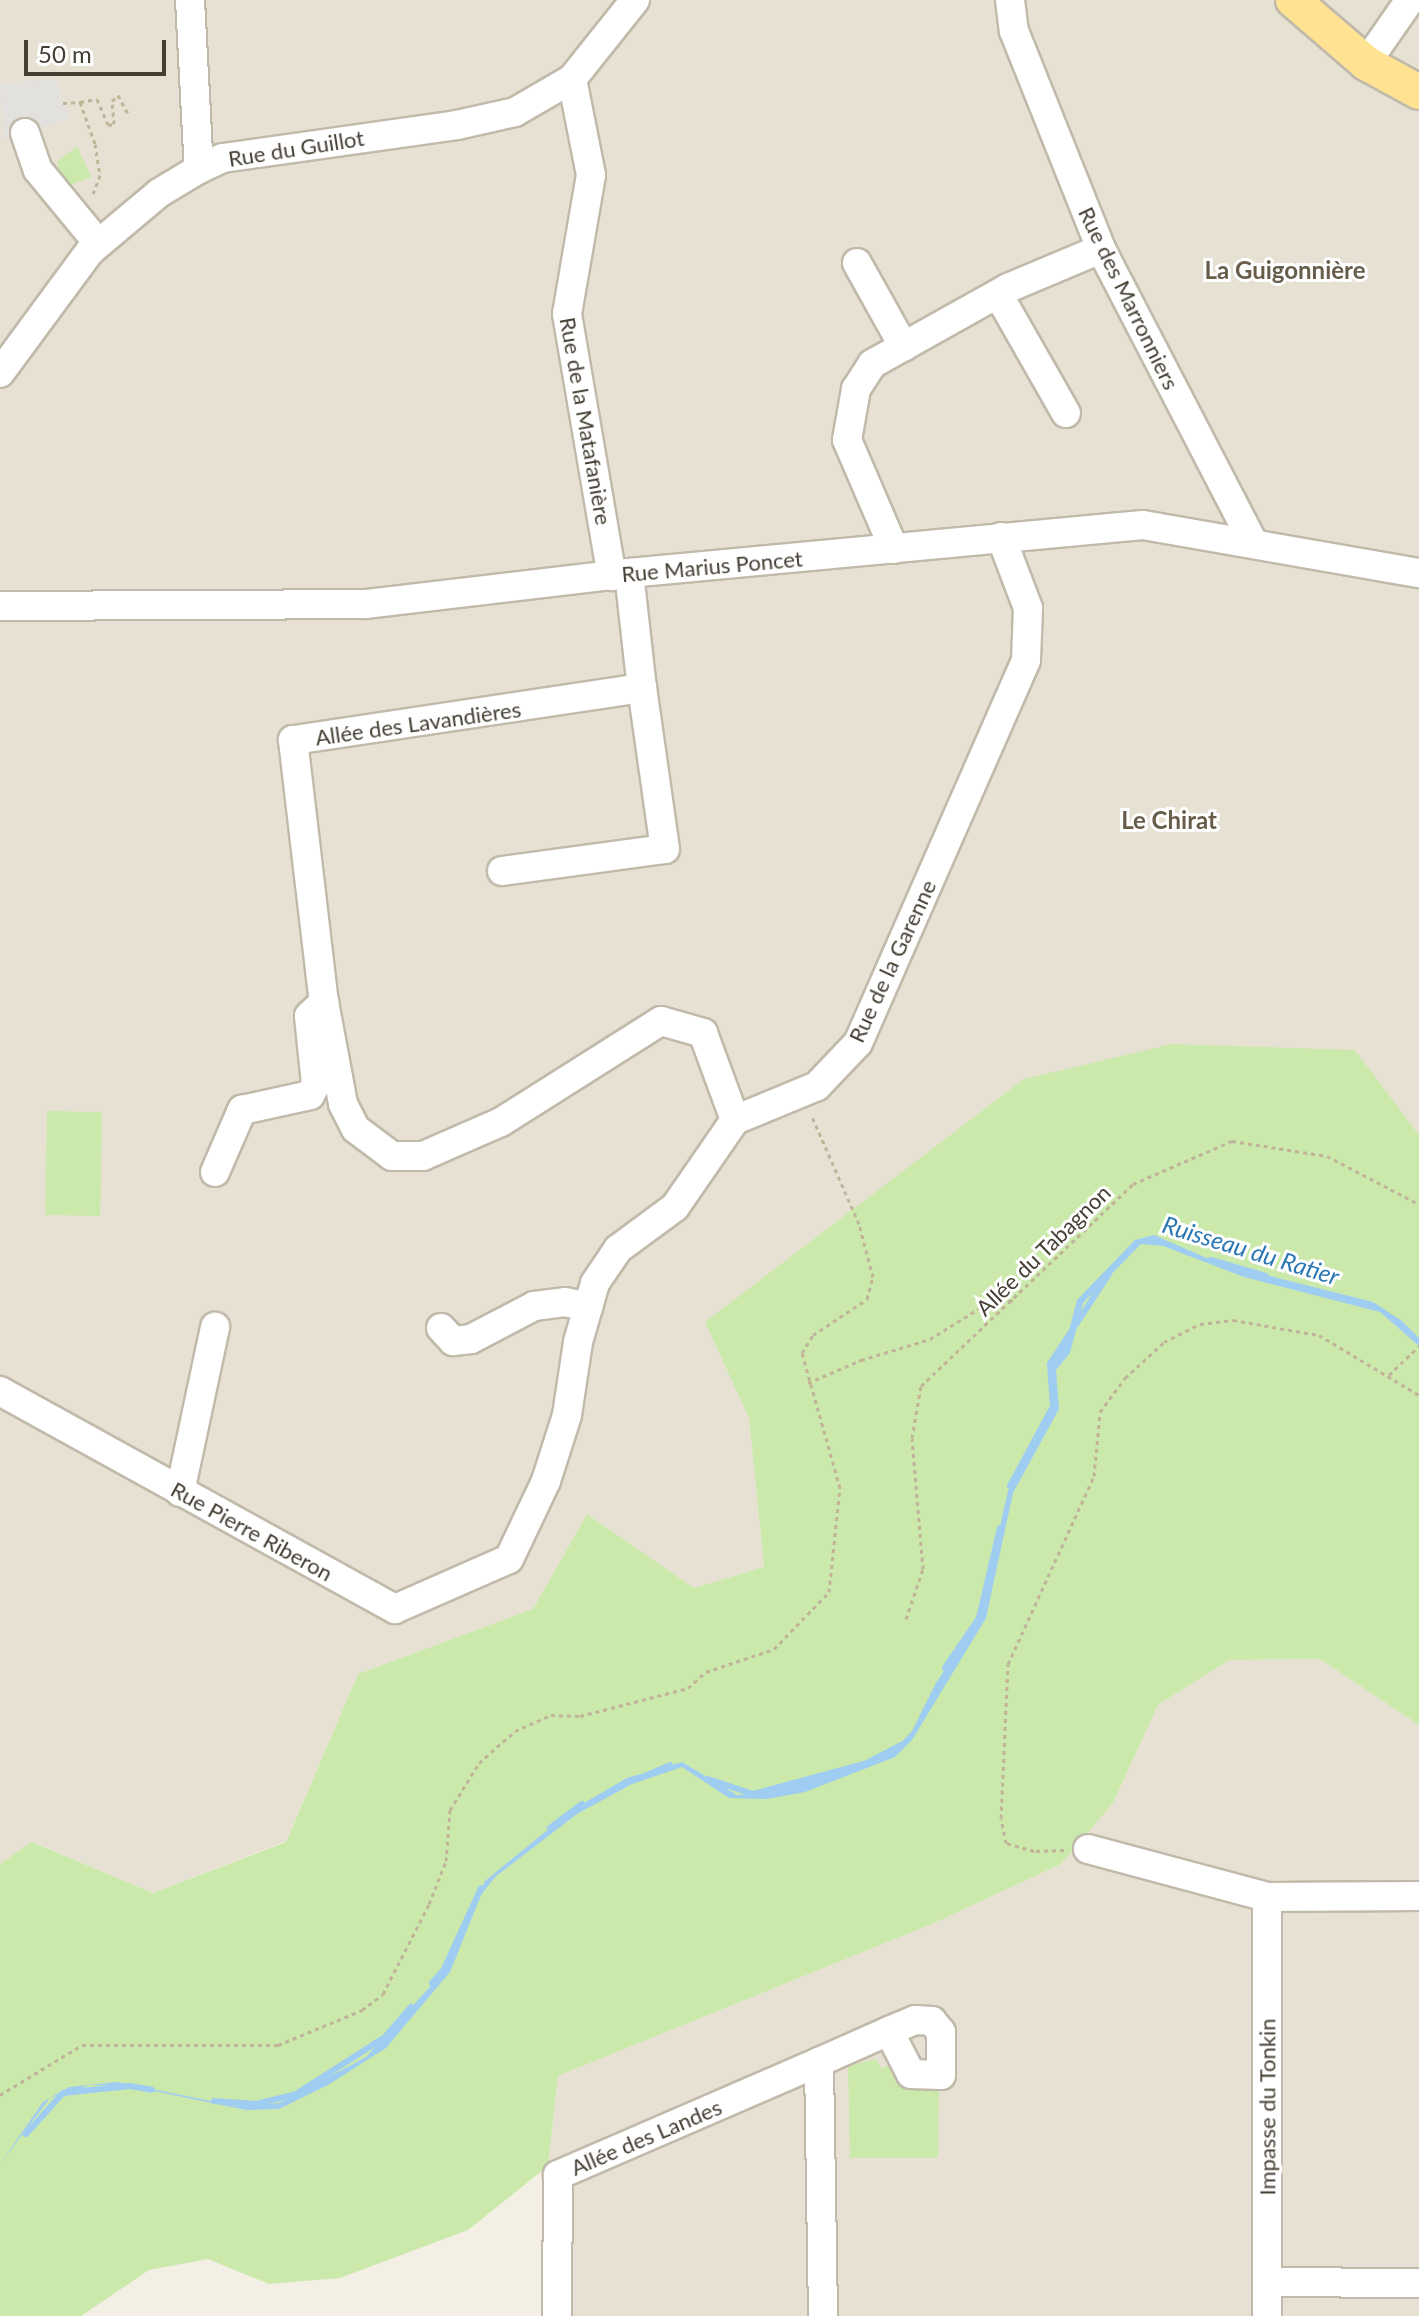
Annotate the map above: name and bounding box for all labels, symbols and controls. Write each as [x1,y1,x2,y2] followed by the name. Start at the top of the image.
[28,24,170,74] scale bar
[38,39,92,68] text: 50 m
[226,124,366,172] street label: Rue du Guillot
[1073,202,1185,394] street label: Rue des Marronniers
[1205,256,1365,284] district label: La Guigonnière
[555,315,617,527] street label: Rue de la Matafanière
[620,545,804,587] street label: Rue Marius Poncet
[313,695,523,751] street label: Allée des Lavandières
[1121,806,1217,834] district label: Le Chirat
[843,875,941,1047] street label: Rue de la Garenne
[970,1179,1116,1321] street label: Allée du Tabagnon
[1159,1209,1343,1291] water label: Ruisseau du Ratier
[167,1476,337,1586] street label: Rue Pierre Riberon
[1254,2018,1280,2196] street label: Impasse du Tonkin
[567,2093,725,2181] street label: Allée des Landes

